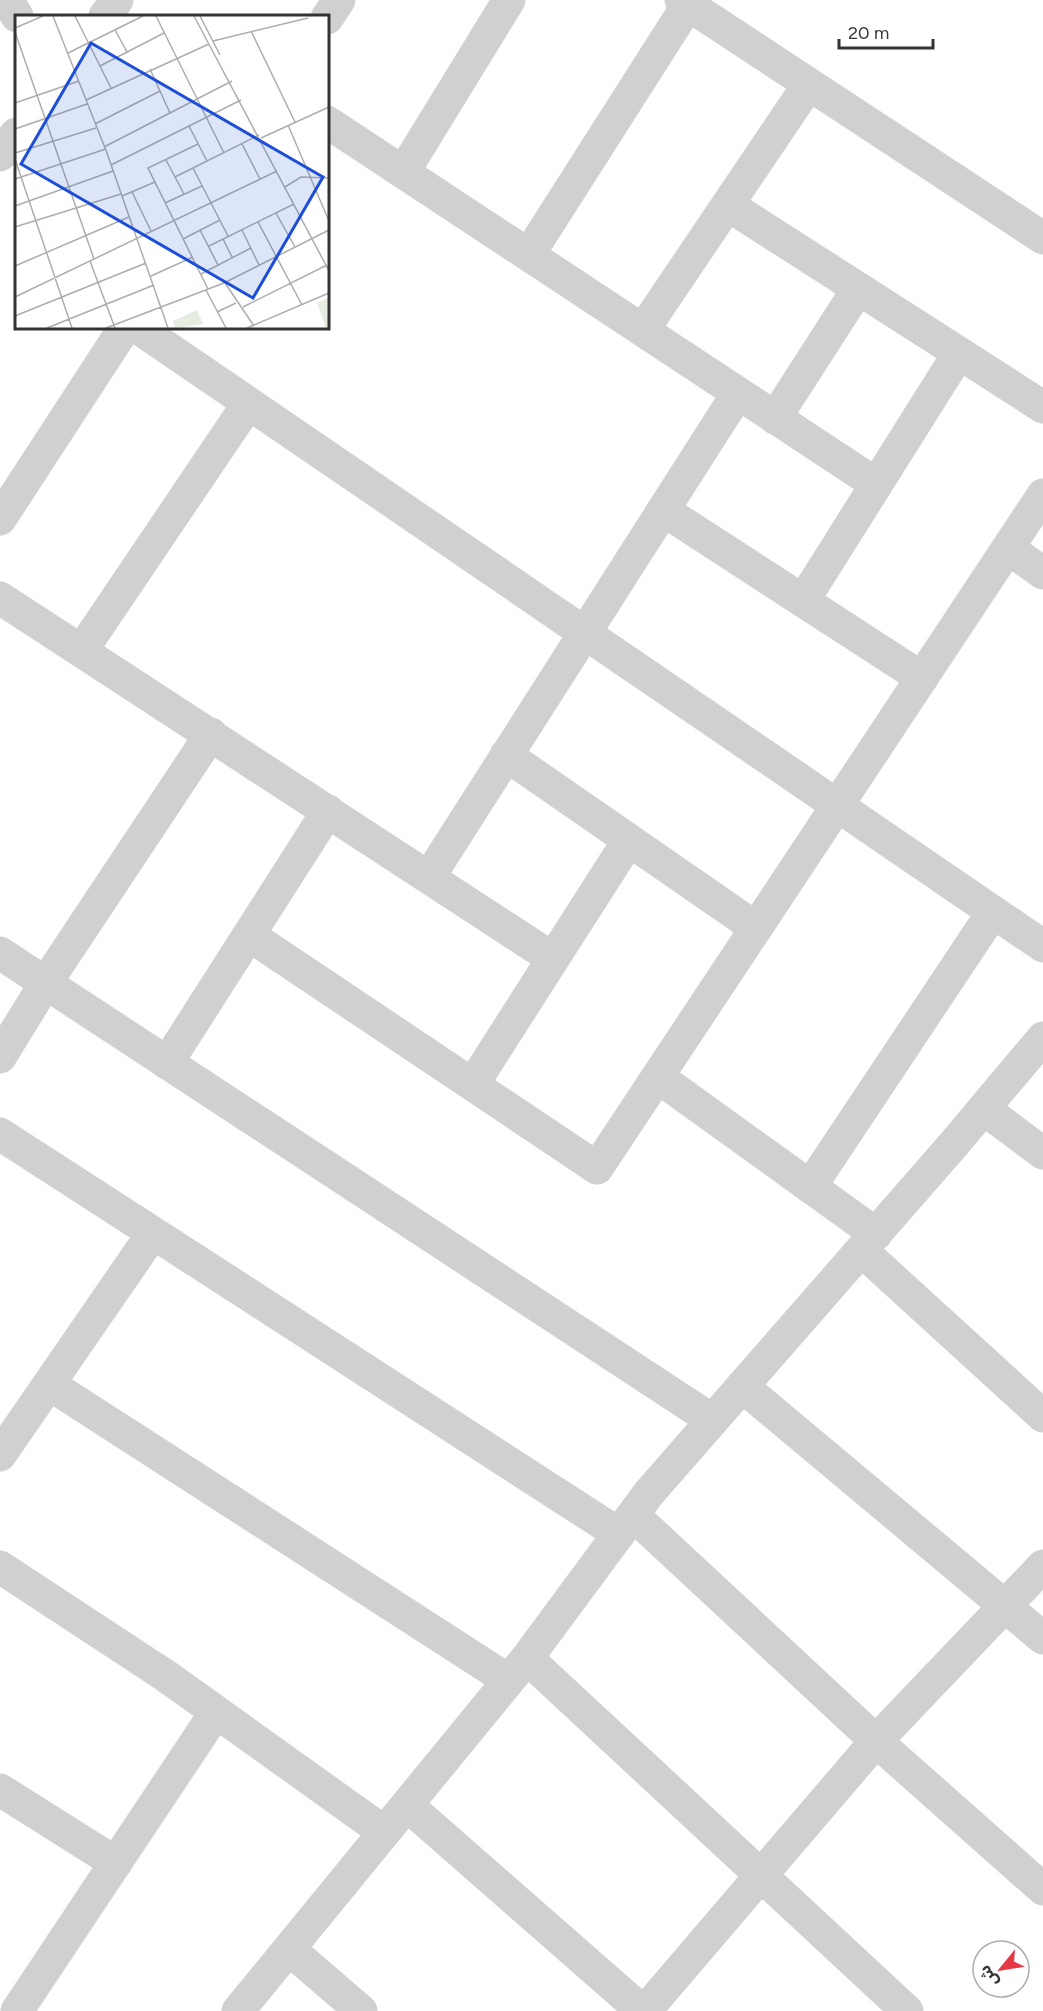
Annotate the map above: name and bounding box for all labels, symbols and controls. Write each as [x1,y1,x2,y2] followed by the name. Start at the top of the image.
[839,12,934,50] scale bar
[15,15,328,328] inset map
[848,22,889,44] text: 20 m
[971,1939,1031,1999] north arrow
[975,1962,1002,1990] text: ش

